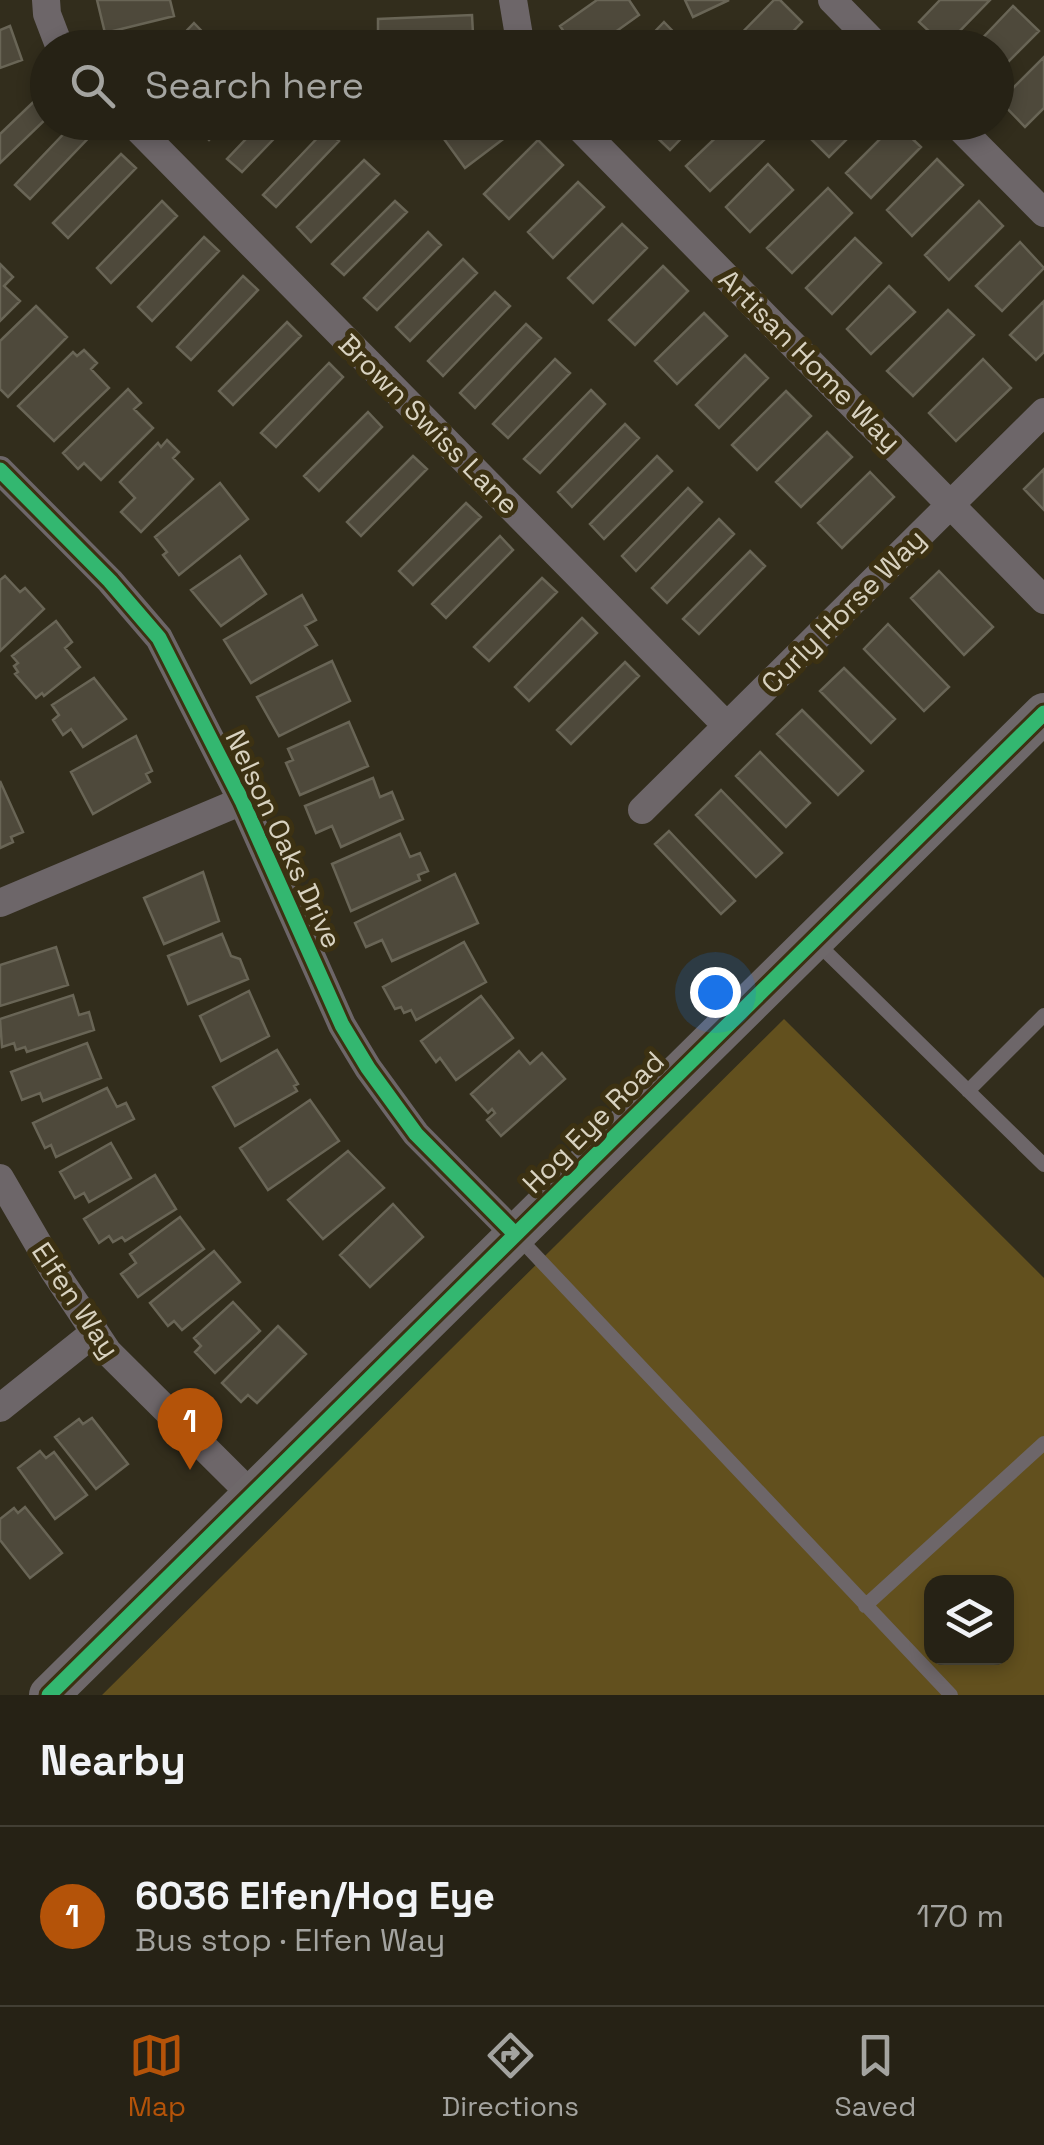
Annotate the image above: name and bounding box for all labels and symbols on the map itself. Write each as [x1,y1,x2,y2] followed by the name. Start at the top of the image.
[711,261,909,459] street label: Artisan Home Way
[331,326,527,522] street label: Brown Swiss Lane
[753,521,933,701] street label: Curly Horse Way
[218,724,350,954] street label: Nelson Oaks Drive
[690,967,741,1018] your location
[514,1043,672,1201] street label: Hog Eye Road
[24,1235,128,1365] street label: Elfen Way
[158,1388,222,1470] pin: 1

